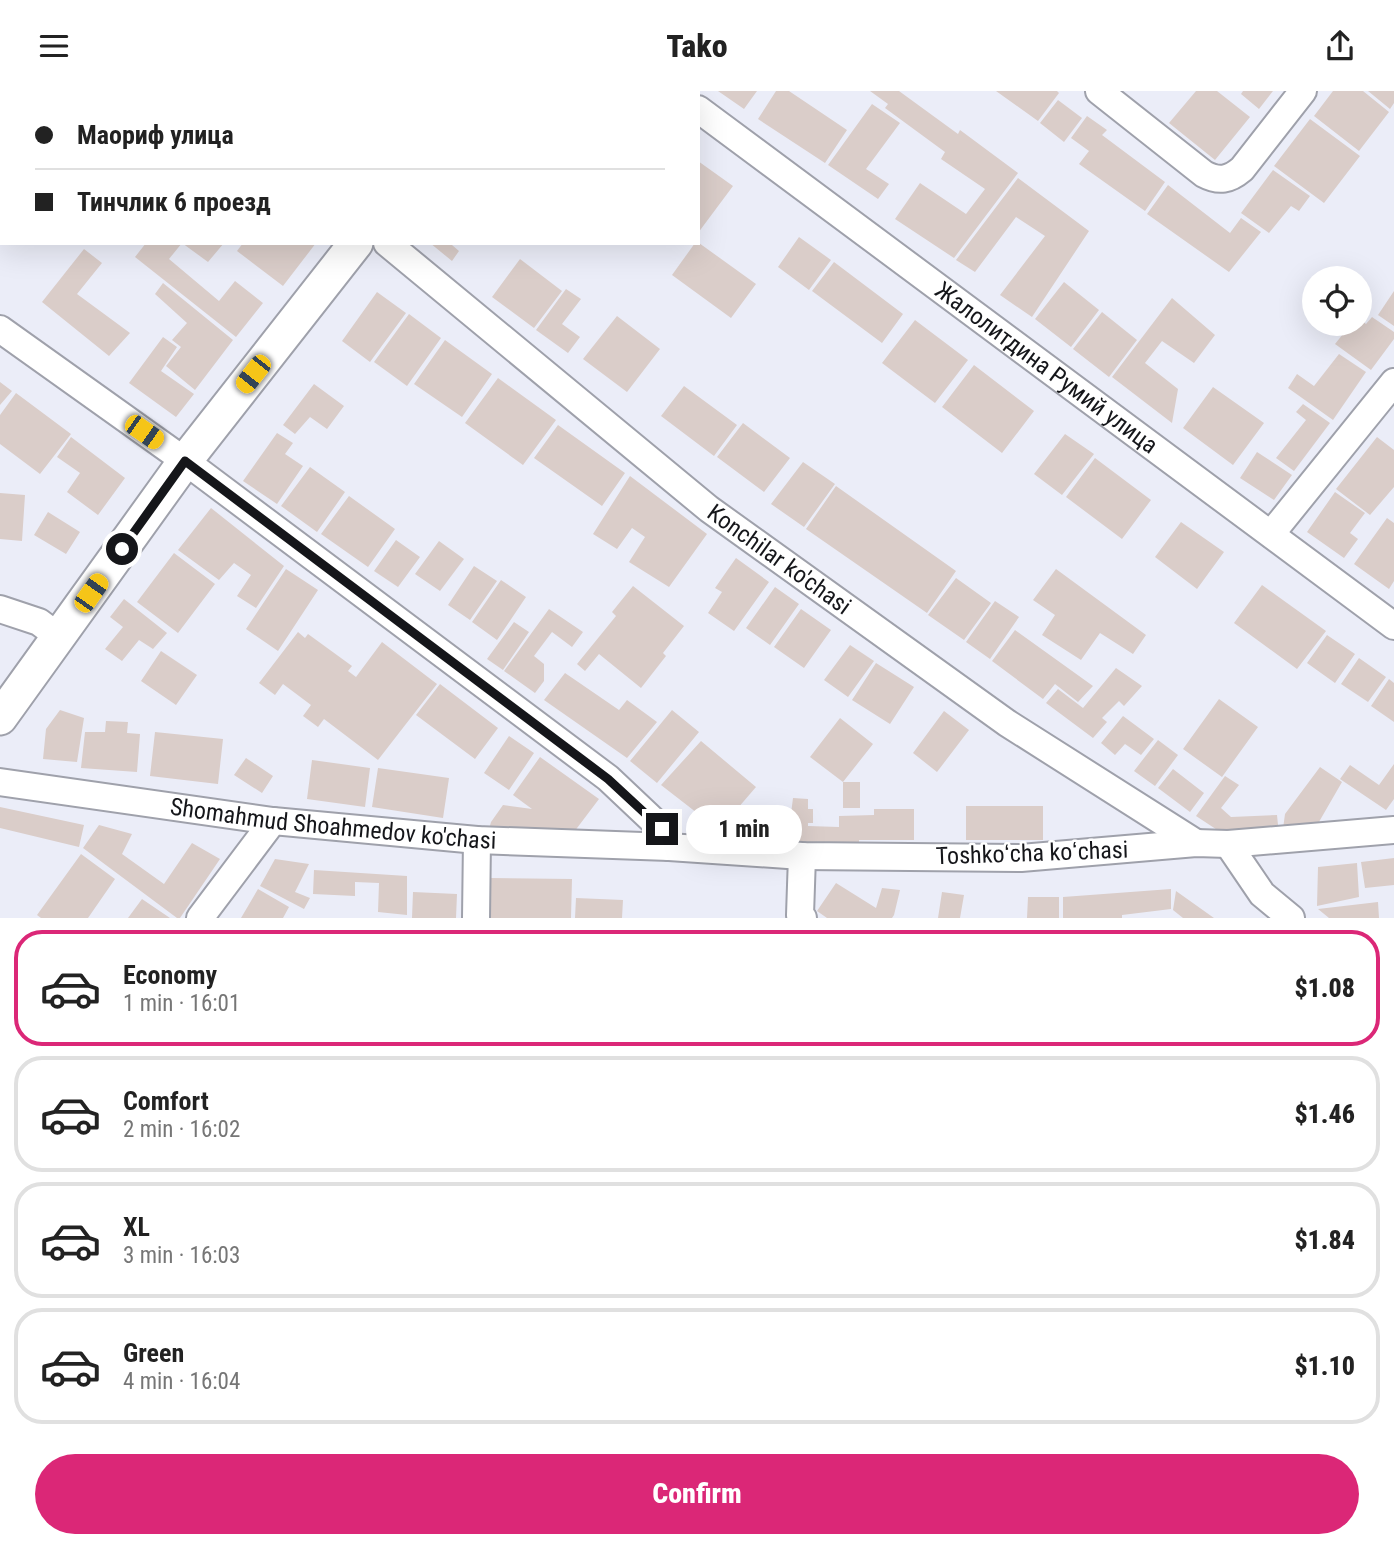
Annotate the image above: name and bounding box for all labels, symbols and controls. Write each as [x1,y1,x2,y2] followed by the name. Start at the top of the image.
[35,27,73,65] icon: menu
[666,27,728,65] text: Tako
[1321,27,1359,65] icon: share
[77,120,234,150] text: Маориф улица
[77,187,271,217] text: Тинчлик 6 проезд
[1302,266,1372,336] map controls
[1302,266,1372,336] button: locate
[930,276,1163,459] street label: Жалолитдина Румий улица
[232,351,275,397] car
[121,411,168,453] car
[702,498,856,620] street label: Konchilar ko'chasi
[106,533,138,565] route start
[71,570,112,616] car
[168,792,497,855] street label: Shomahmud Shoahmedov ko'chasi
[686,805,802,853] callout: 1 min
[646,813,678,845] route end
[718,816,770,843] text: 1 min
[935,836,1129,870] street label: Toshkoʻcha koʻchasi
[39,957,102,1020] icon: car
[123,960,217,990] text: Economy
[1294,973,1355,1003] text: $1.08
[123,990,240,1017] text: 1 min · 16:01
[39,1083,102,1146] icon: car
[123,1086,209,1116] text: Comfort
[1294,1099,1355,1129] text: $1.46
[123,1116,240,1143] text: 2 min · 16:02
[39,1209,102,1272] icon: car
[123,1212,150,1242] text: XL
[1294,1225,1355,1255] text: $1.84
[123,1242,240,1269] text: 3 min · 16:03
[39,1335,102,1398] icon: car
[123,1338,184,1368] text: Green
[1294,1351,1355,1381] text: $1.10
[123,1368,240,1395] text: 4 min · 16:04
[35,1454,1359,1534] button: Confirm

